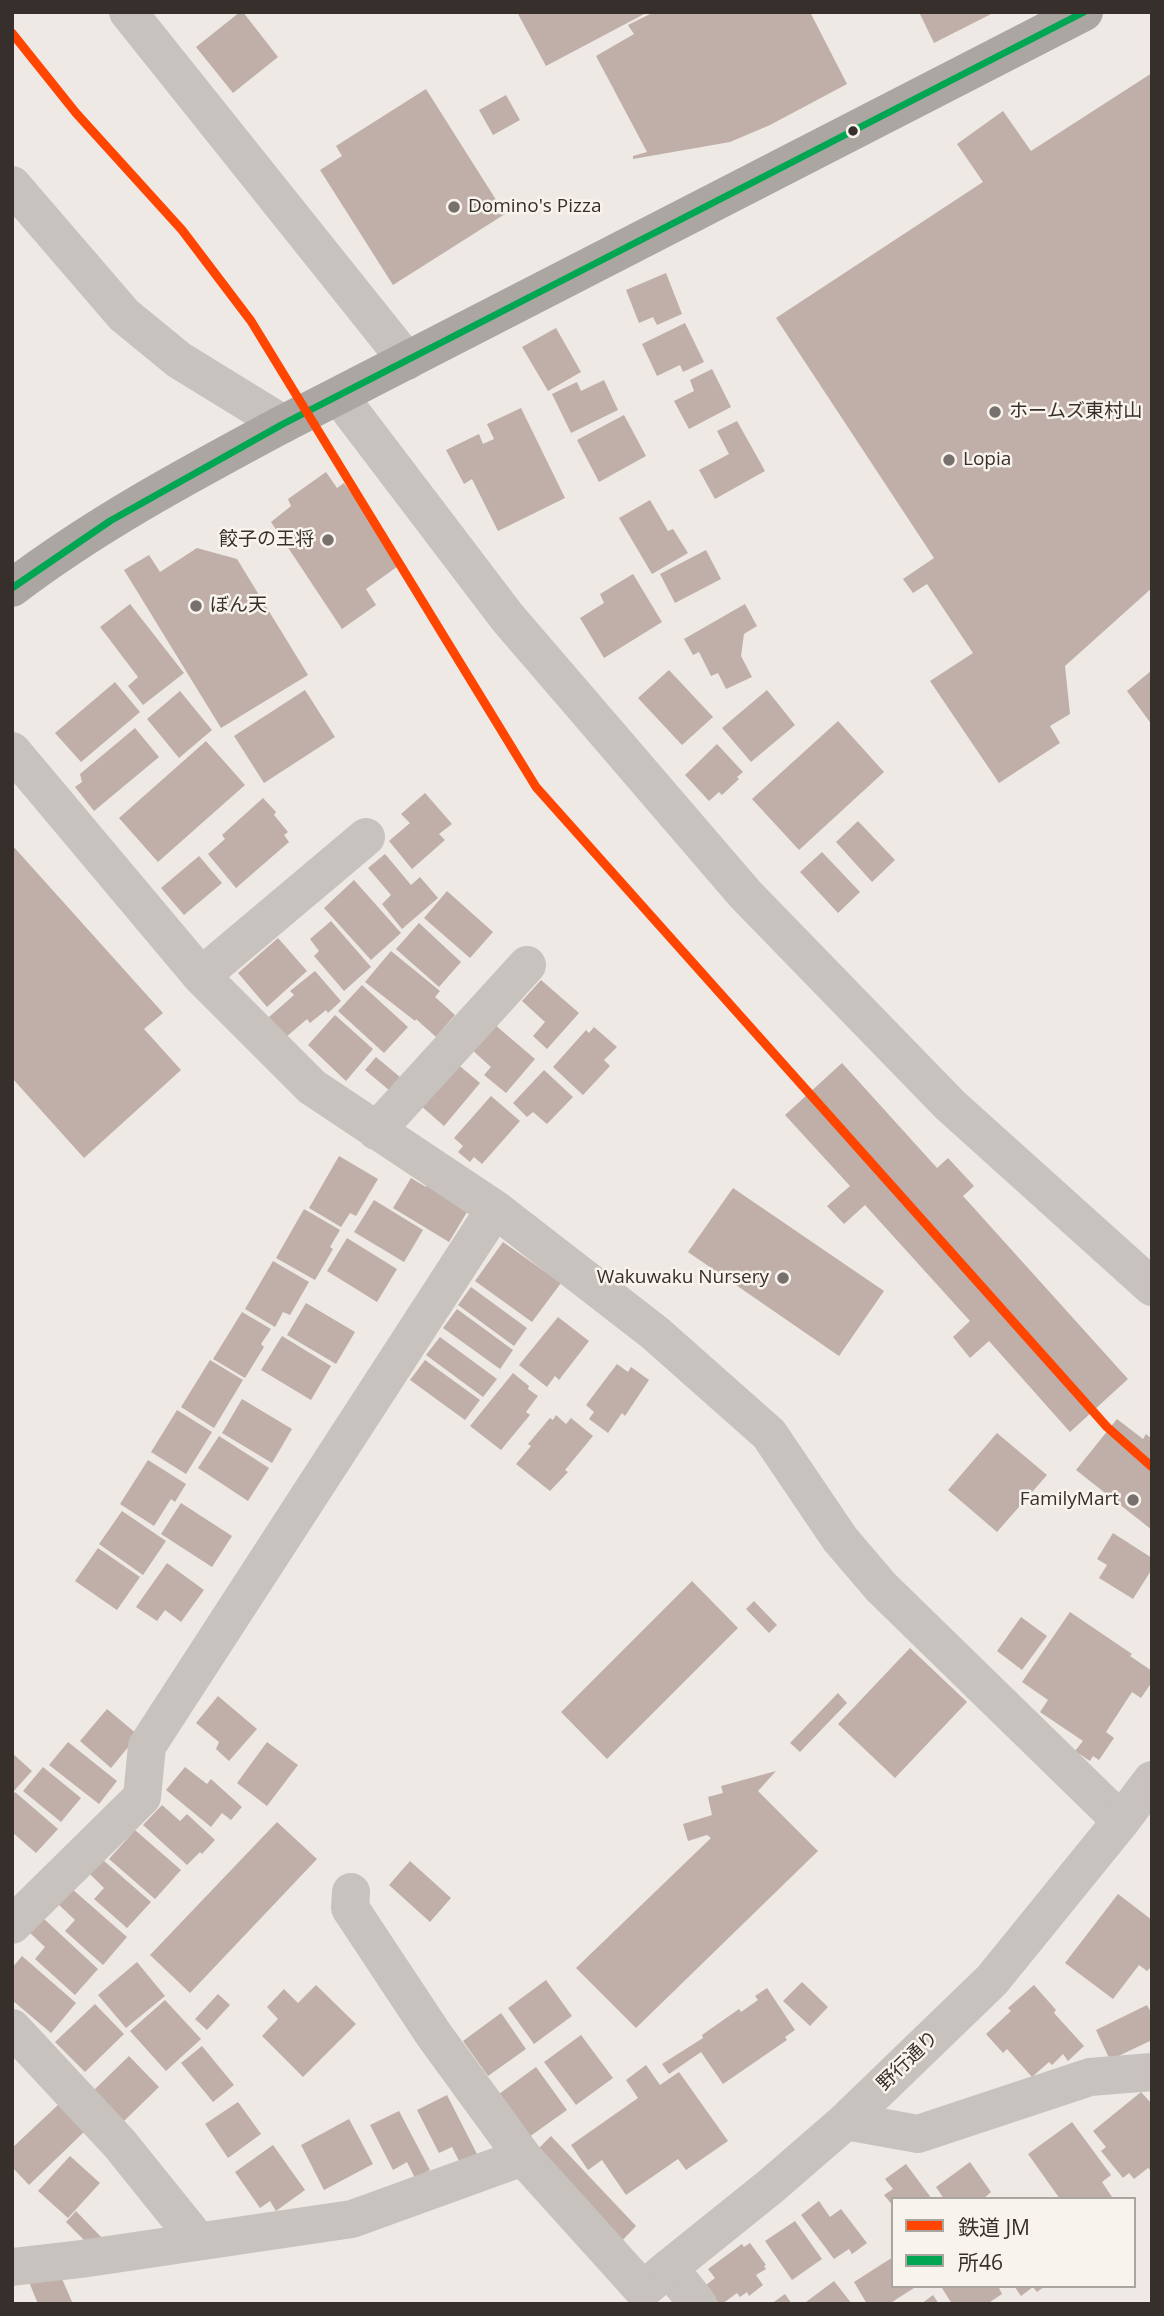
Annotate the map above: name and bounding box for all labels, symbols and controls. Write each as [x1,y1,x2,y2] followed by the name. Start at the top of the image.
[846,124,860,138] unlabelled marker
[468,196,601,218] place label: Domino's Pizza
[446,199,462,215] marker: Domino's Pizza
[1009,401,1142,423] place label: ホームズ東村山
[987,404,1003,420] marker: ホームズ東村山
[963,449,1011,471] place label: Lopia
[941,452,957,468] marker: Lopia
[219,529,314,551] place label: 餃子の王将
[320,532,336,548] marker: 餃子の王将
[210,595,267,617] place label: ぼん天
[188,598,204,614] marker: ぼん天
[597,1267,769,1289] place label: Wakuwaku Nursery
[775,1270,791,1286] marker: Wakuwaku Nursery
[1020,1489,1119,1511] place label: FamilyMart
[1125,1492,1141,1508] marker: FamilyMart
[873,2026,943,2096] street label: 野行通り
[891,2197,1136,2288] legend
[958,2213,1030,2241] text: 鉄道 JM
[958,2248,1003,2276] text: 所46

